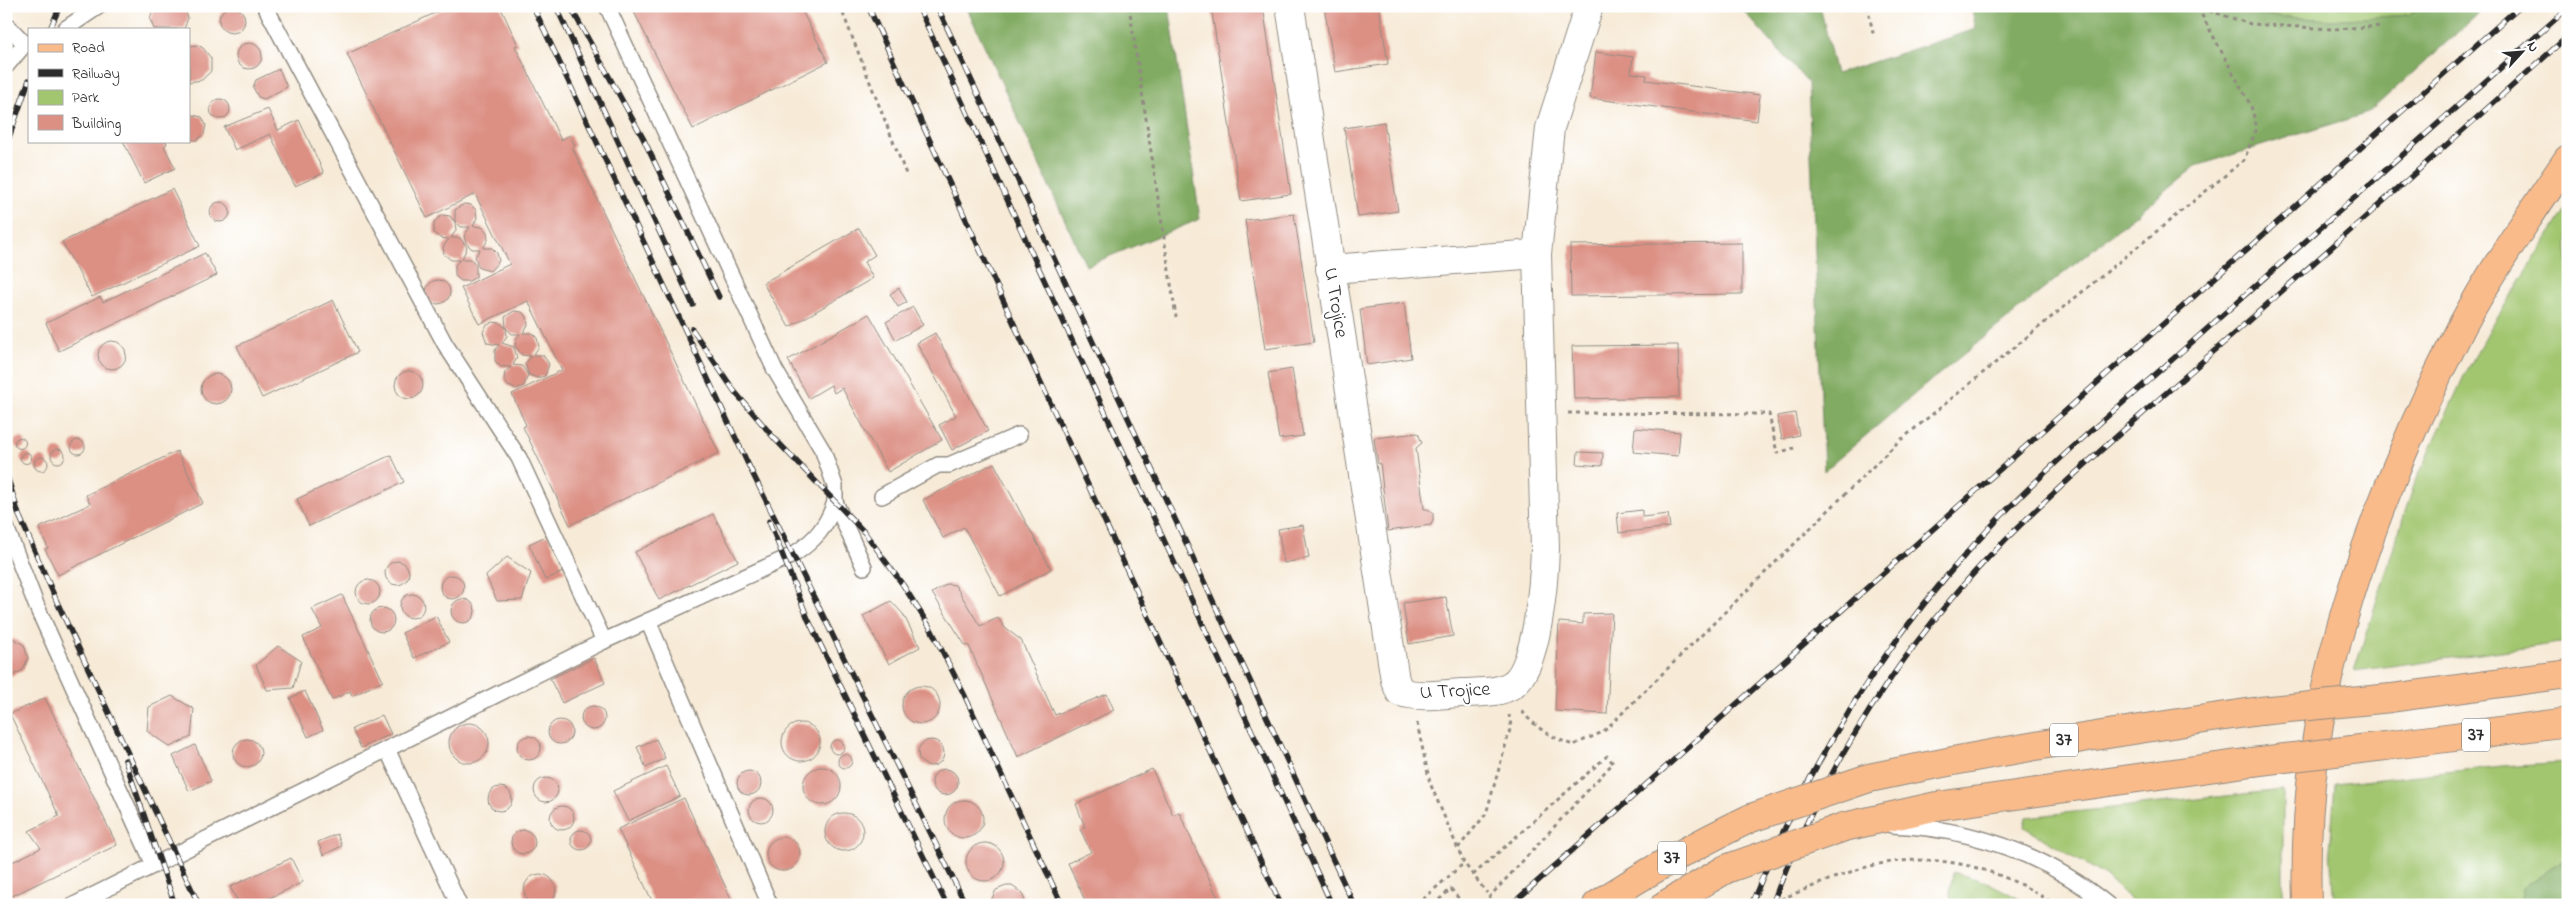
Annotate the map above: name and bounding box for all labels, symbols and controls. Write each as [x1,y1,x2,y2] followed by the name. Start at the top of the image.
[28,28,190,142] legend
[2496,28,2546,78] north arrow
[72,37,105,59] text: Road
[2521,38,2544,56] text: N
[72,63,120,86] text: Railway
[72,87,100,109] text: Park
[71,113,121,136] text: Building
[1315,266,1355,340] street label: U Trojice
[1419,676,1491,708] street label: U Trojice
[2462,718,2490,752] road number: 37
[2050,724,2078,756] road number: 37
[1658,841,1686,874] road number: 37

